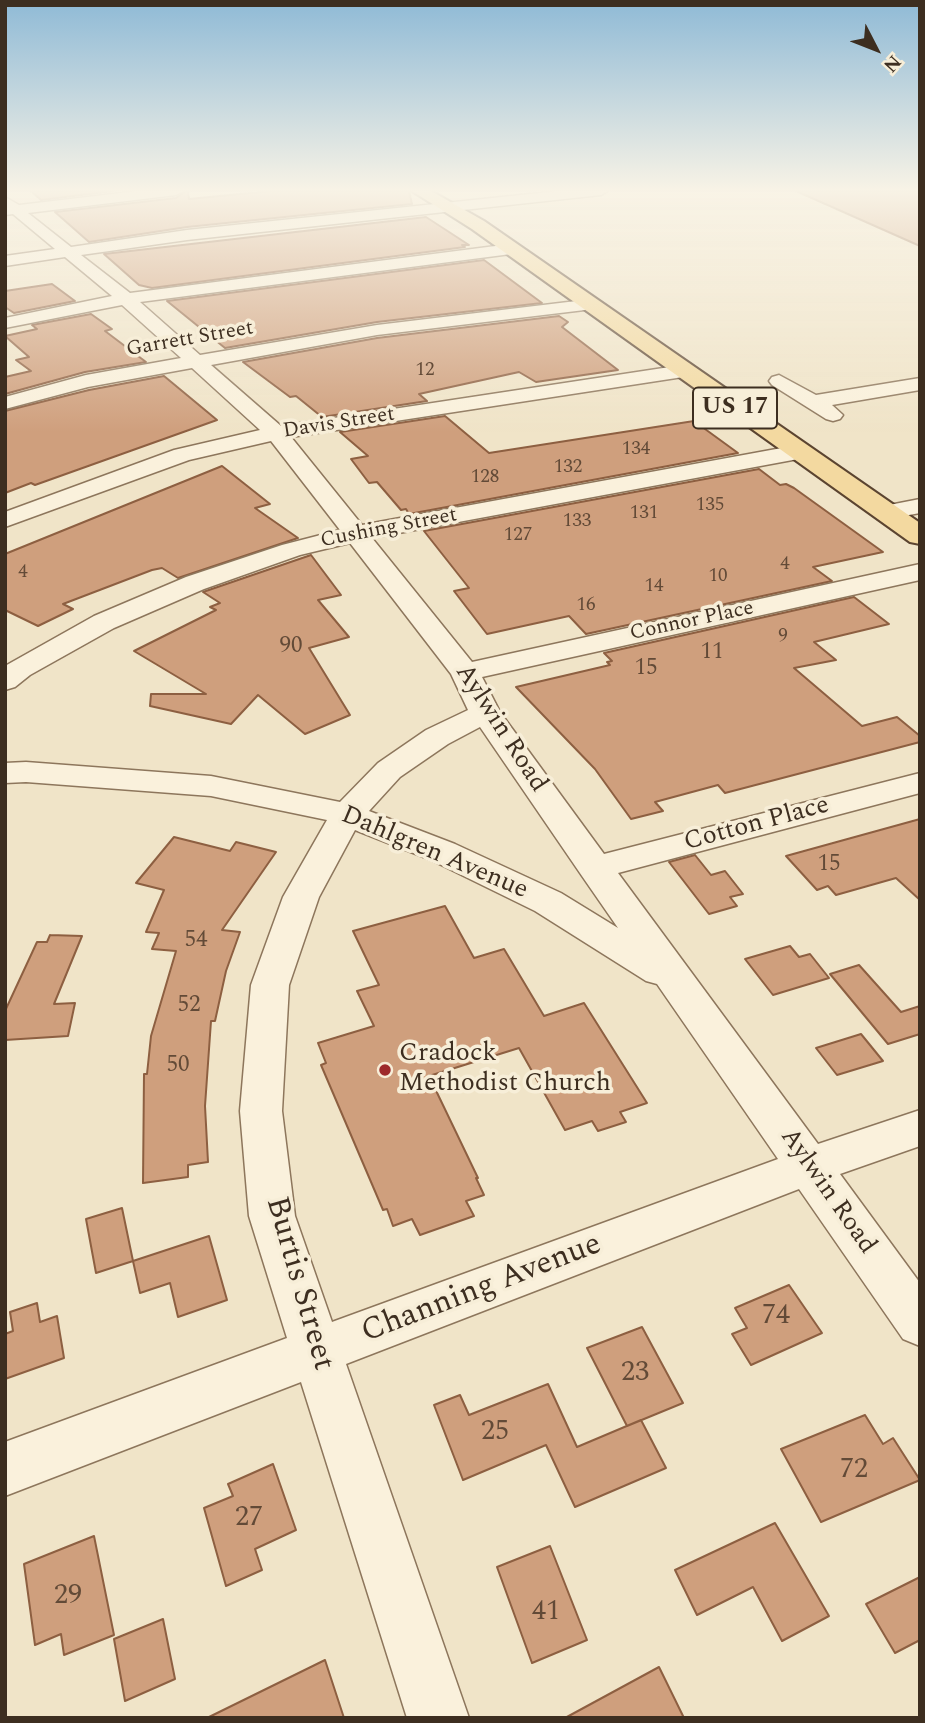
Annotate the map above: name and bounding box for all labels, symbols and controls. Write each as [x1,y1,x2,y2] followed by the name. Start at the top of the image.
[841,14,911,84] north arrow
[876,48,908,79] text: N
[125,316,255,364] street label: Garrett Street
[416,360,434,382] house number: 12
[693,388,777,428] road number: US 17
[281,403,397,445] street label: Davis Street
[622,439,650,461] house number: 134
[554,457,582,479] house number: 132
[471,467,499,489] house number: 128
[696,495,724,517] house number: 135
[319,503,459,555] street label: Cushing Street
[630,503,658,525] house number: 131
[563,511,591,533] house number: 133
[504,525,532,547] house number: 127
[780,554,790,576] house number: 4
[18,562,28,584] house number: 4
[709,566,727,588] house number: 10
[645,576,663,598] house number: 14
[577,595,595,617] house number: 16
[628,597,756,647] street label: Connor Place
[778,626,788,648] house number: 9
[280,633,302,661] house number: 90
[701,639,723,667] house number: 11
[635,655,657,683] house number: 15
[447,659,553,799] street label: Aylwin Road
[681,791,833,859] street label: Cotton Place
[336,801,532,907] street label: Dahlgren Avenue
[818,851,840,879] house number: 15
[185,927,207,955] house number: 54
[178,992,200,1020] house number: 52
[399,1039,611,1100] place label: Cradock Methodist Church
[167,1052,189,1080] house number: 50
[377,1062,393,1078] marker: Cradock Methodist Church
[772,1123,882,1261] street label: Aylwin Road
[255,1193,341,1375] street label: Burtis Street
[357,1227,607,1353] street label: Channing Avenue
[762,1301,790,1335] house number: 74
[621,1358,649,1392] house number: 23
[481,1417,509,1451] house number: 25
[840,1455,868,1489] house number: 72
[235,1503,263,1537] house number: 27
[54,1581,82,1615] house number: 29
[532,1597,560,1631] house number: 41

